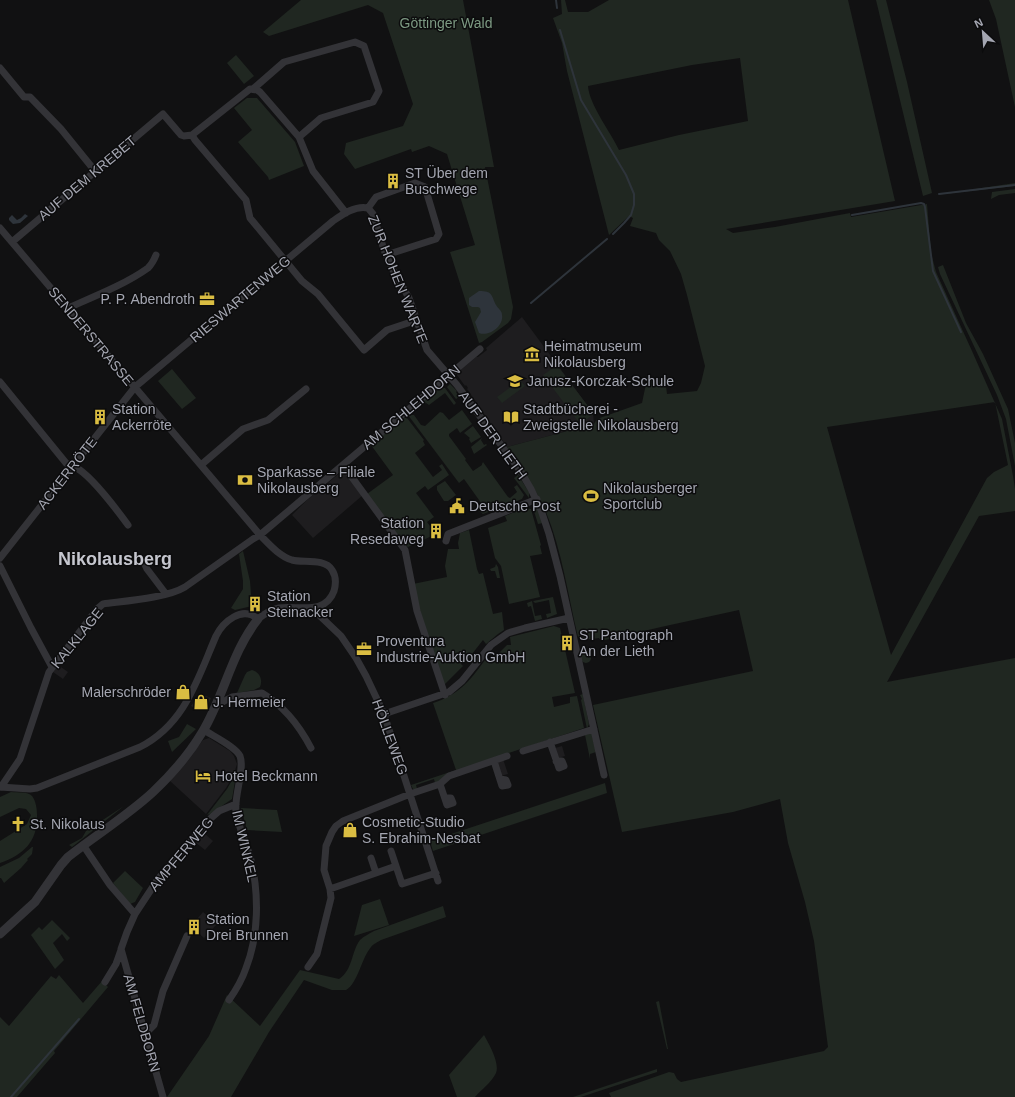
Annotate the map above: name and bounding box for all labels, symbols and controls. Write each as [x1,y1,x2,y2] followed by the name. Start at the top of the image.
[963,12,1003,52] north arrow
[400,15,492,31] park label: Göttinger Wald
[972,16,985,30] text: N
[35,132,140,224] street label: AUF DEM KREBET
[405,164,488,197] place label: ST Über dem Buschwege
[384,172,402,190] building icon: ST Über dem Buschwege
[365,213,431,345] street label: ZUR HOHEN WARTE
[187,252,293,346] street label: RIESWARTENWEG
[45,283,137,389] street label: SENDERSTRASSE
[198,290,216,308] office icon: P. P. Abendroth
[101,291,195,307] place label: P. P. Abendroth
[544,338,642,370] place label: Heimatmuseum Nikolausberg
[523,345,541,363] museum icon: Heimatmuseum Nikolausberg
[359,361,463,453] street label: AM SCHLEHDORN
[506,372,524,390] school or university icon: Janusz-Korczak-Schule
[527,373,674,389] place label: Janusz-Korczak-Schule
[456,388,530,482] street label: AUF DER LIETH
[112,401,172,433] place label: Station Ackerröte
[523,401,679,433] place label: Stadtbücherei - Zweigstelle Nikolausberg
[91,408,109,426] building icon: Station Ackerröte
[502,408,520,426] library icon: Stadtbücherei - Zweigstelle Nikolausberg
[33,433,100,512] street label: ACKERRÖTE
[257,464,375,496] place label: Sparkasse – Filiale Nikolausberg
[236,471,254,489] bank icon: Sparkasse – Filiale Nikolausberg
[603,480,697,512] place label: Nikolausberger Sportclub
[582,487,600,505] sports icon: Nikolausberger Sportclub
[448,497,466,515] public building icon: Deutsche Post
[469,498,560,514] place label: Deutsche Post
[350,515,424,547] place label: Station Resedaweg
[427,522,445,540] building icon: Station Resedaweg
[58,549,172,569] district label: Nikolausberg
[267,588,333,620] place label: Station Steinacker
[246,595,264,613] building icon: Station Steinacker
[48,605,106,671] street label: KALKLAGE
[579,627,673,659] place label: ST Pantograph An der Lieth
[376,633,525,665] place label: Proventura Industrie-Auktion GmbH
[558,634,576,652] building icon: ST Pantograph An der Lieth
[355,640,373,658] office icon: Proventura Industrie-Auktion GmbH
[174,683,192,701] shop icon: Malerschröder
[82,684,171,700] place label: Malerschröder
[192,693,210,711] shop icon: J. Hermeier
[213,694,286,710] place label: J. Hermeier
[369,697,412,777] street label: HÖLLEWEG
[194,767,212,785] hotel icon: Hotel Beckmann
[215,768,318,784] place label: Hotel Beckmann
[229,809,261,884] street label: IM WINKEL
[145,814,217,894] street label: AMPFERWEG
[362,814,480,846] place label: Cosmetic-Studio S. Ebrahim-Nesbat
[9,815,27,833] church icon: St. Nikolaus
[30,816,105,832] place label: St. Nikolaus
[341,821,359,839] shop icon: Cosmetic-Studio S. Ebrahim-Nesbat
[206,911,289,943] place label: Station Drei Brunnen
[185,918,203,936] building icon: Station Drei Brunnen
[120,972,164,1074] street label: AM FELDBORN

